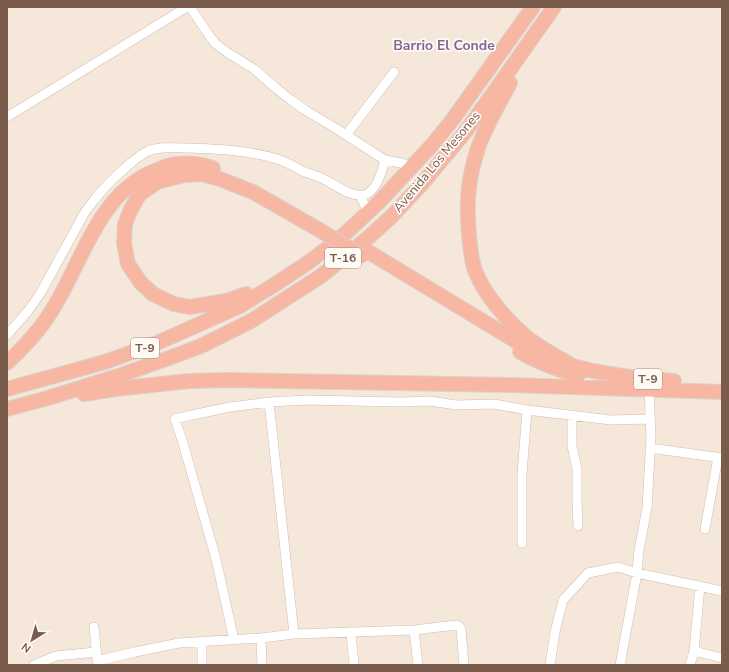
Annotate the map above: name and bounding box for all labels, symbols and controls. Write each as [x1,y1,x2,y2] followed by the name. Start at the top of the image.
[393,36,495,55] district label: Barrio El Conde
[389,108,485,216] street label: Avenida Los Mesones
[325,248,361,268] road number: T-16
[131,338,159,358] road number: T-9
[634,369,662,389] road number: T-9
[12,620,52,660] north arrow
[18,639,34,656] text: N

